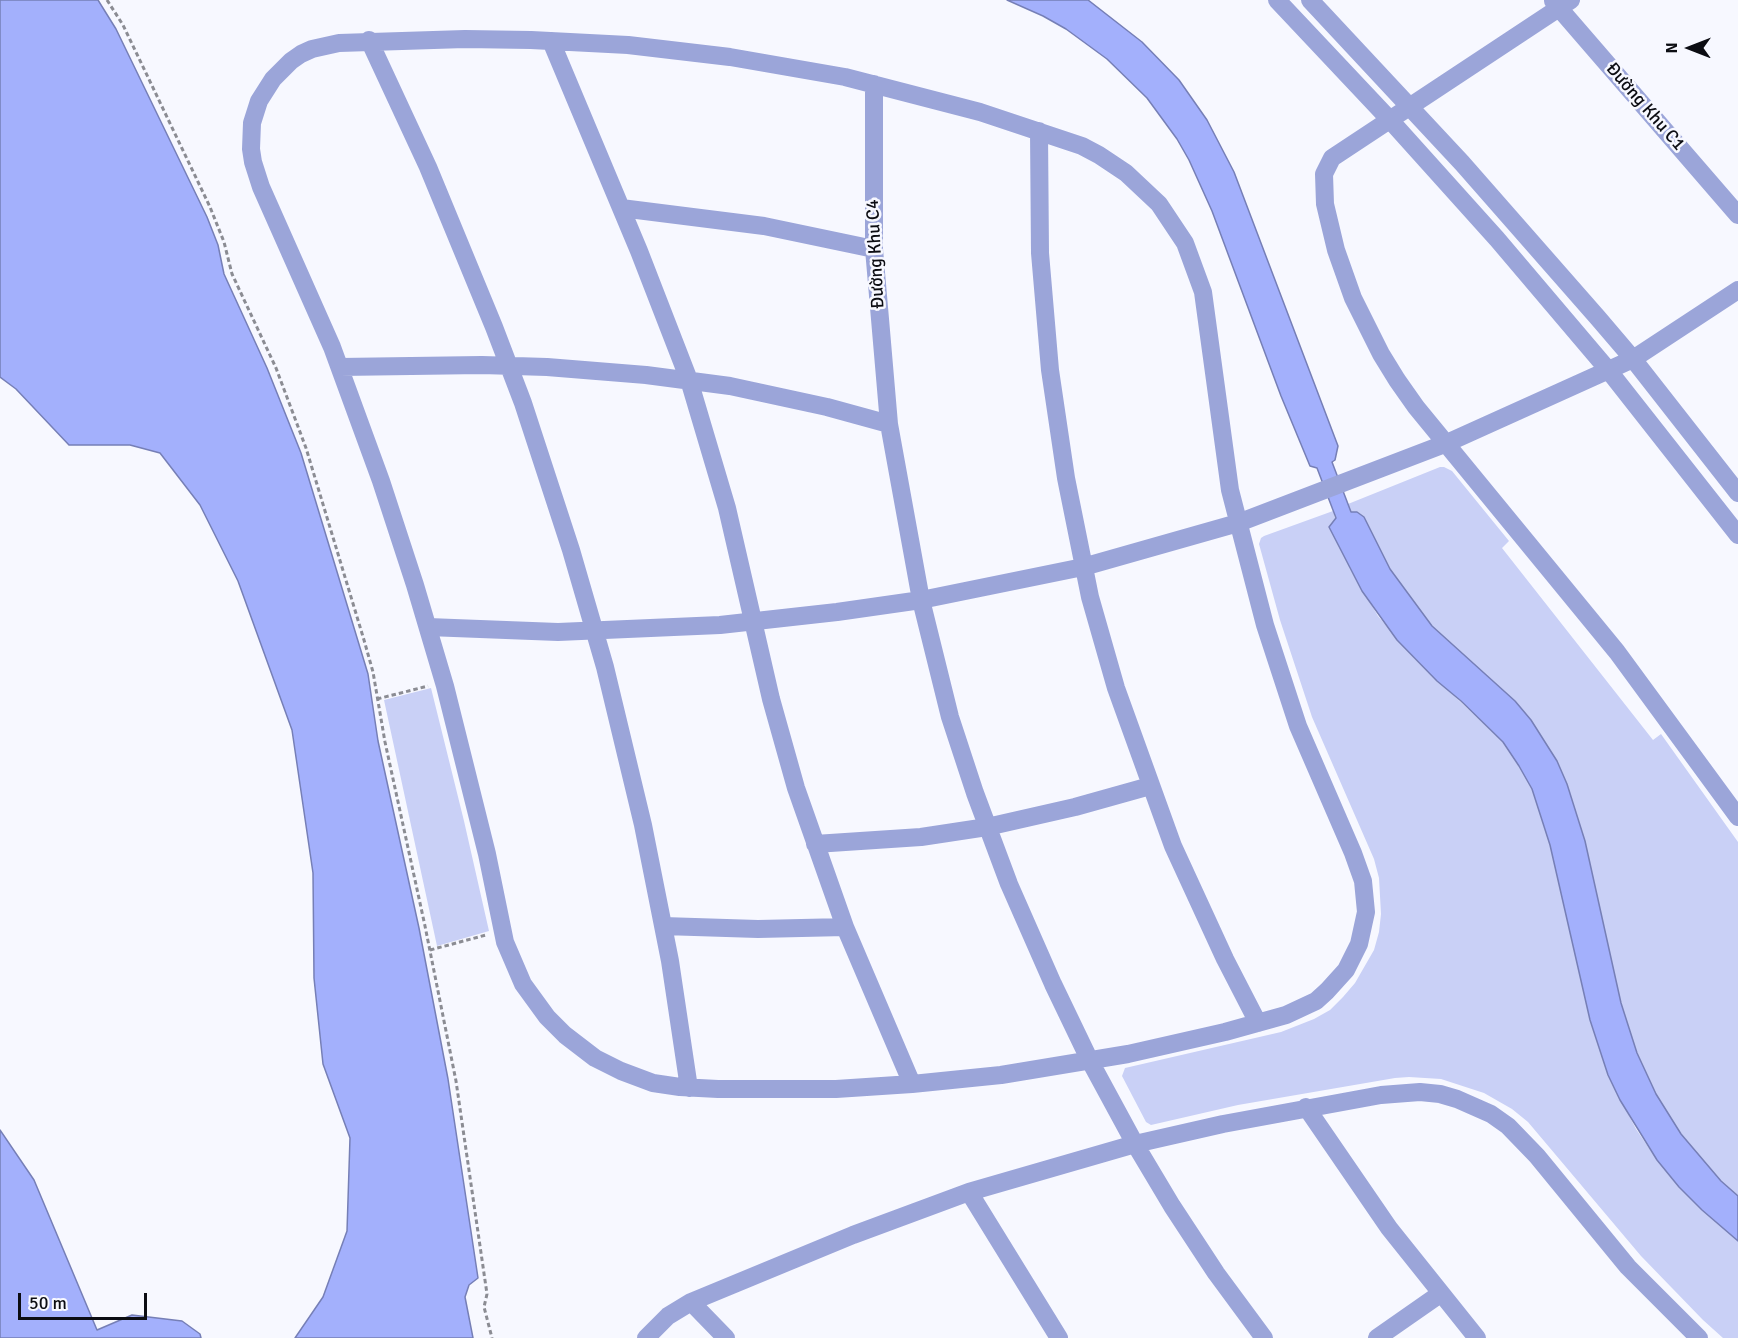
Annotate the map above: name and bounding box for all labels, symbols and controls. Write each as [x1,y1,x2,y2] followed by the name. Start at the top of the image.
[1660,18,1720,78] north arrow
[1662,42,1682,54] text: N
[1601,59,1689,155] street label: Đường Khu C1
[862,199,890,309] street label: Đường Khu C4
[21,1281,150,1319] scale bar
[29,1292,67,1314] text: 50 m

